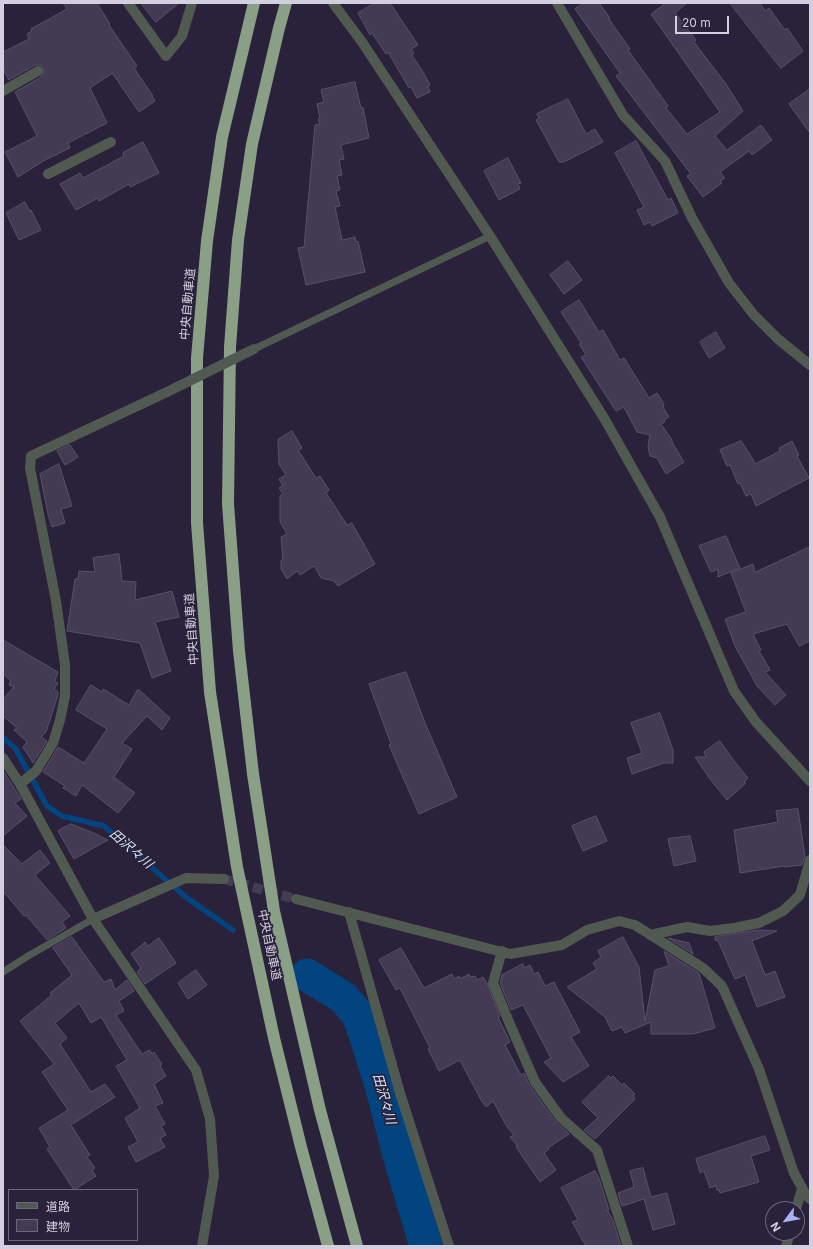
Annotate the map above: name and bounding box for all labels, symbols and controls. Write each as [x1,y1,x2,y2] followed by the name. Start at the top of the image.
[677,8,731,34] scale bar
[682,15,711,30] text: 20 m
[178,268,198,340] street label: 中央自動車道
[182,593,202,665] street label: 中央自動車道
[106,826,156,872] water label: 田沢々川
[254,908,284,982] street label: 中央自動車道
[369,1072,399,1126] water label: 田沢々川
[8,1189,138,1241] legend
[46,1199,70,1214] text: 道路
[765,1201,805,1241] north arrow
[46,1219,70,1234] text: 建物
[768,1220,784,1234] text: N

